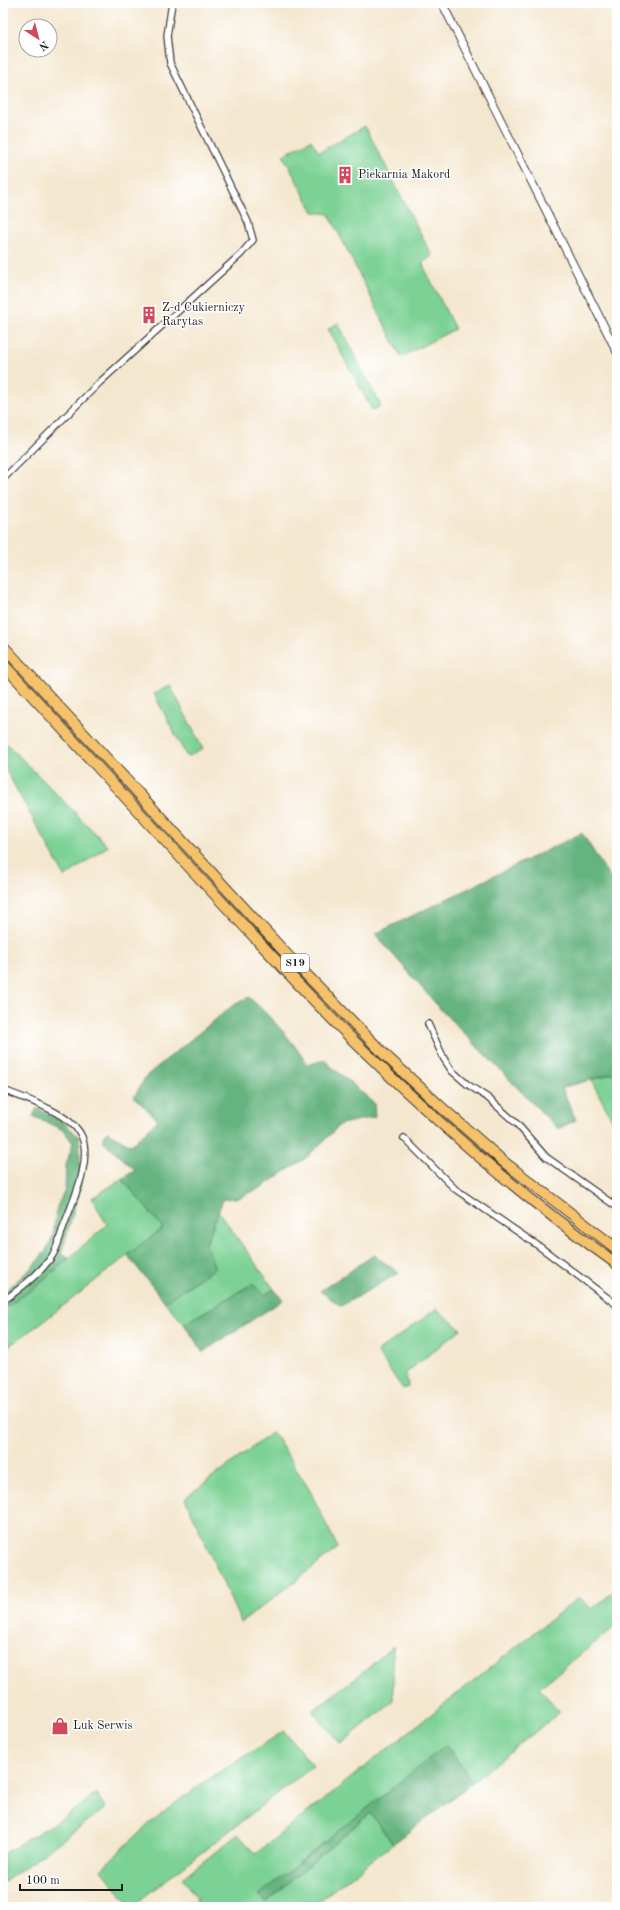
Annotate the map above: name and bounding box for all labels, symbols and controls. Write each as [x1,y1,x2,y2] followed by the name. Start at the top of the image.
[18,18,58,58] north arrow
[36,38,50,52] text: N
[335,165,355,185] building icon: Piekarnia Makord
[358,169,450,181] place label: Piekarnia Makord
[162,302,245,328] place label: Z-d Cukierniczy Rarytas
[139,305,159,325] building icon: Z-d Cukierniczy Rarytas
[281,954,309,972] road number: S19
[50,1716,70,1736] shop icon: Luk Serwis
[73,1720,133,1732] place label: Luk Serwis
[20,1866,122,1892] scale bar
[26,1875,60,1887] text: 100 m

